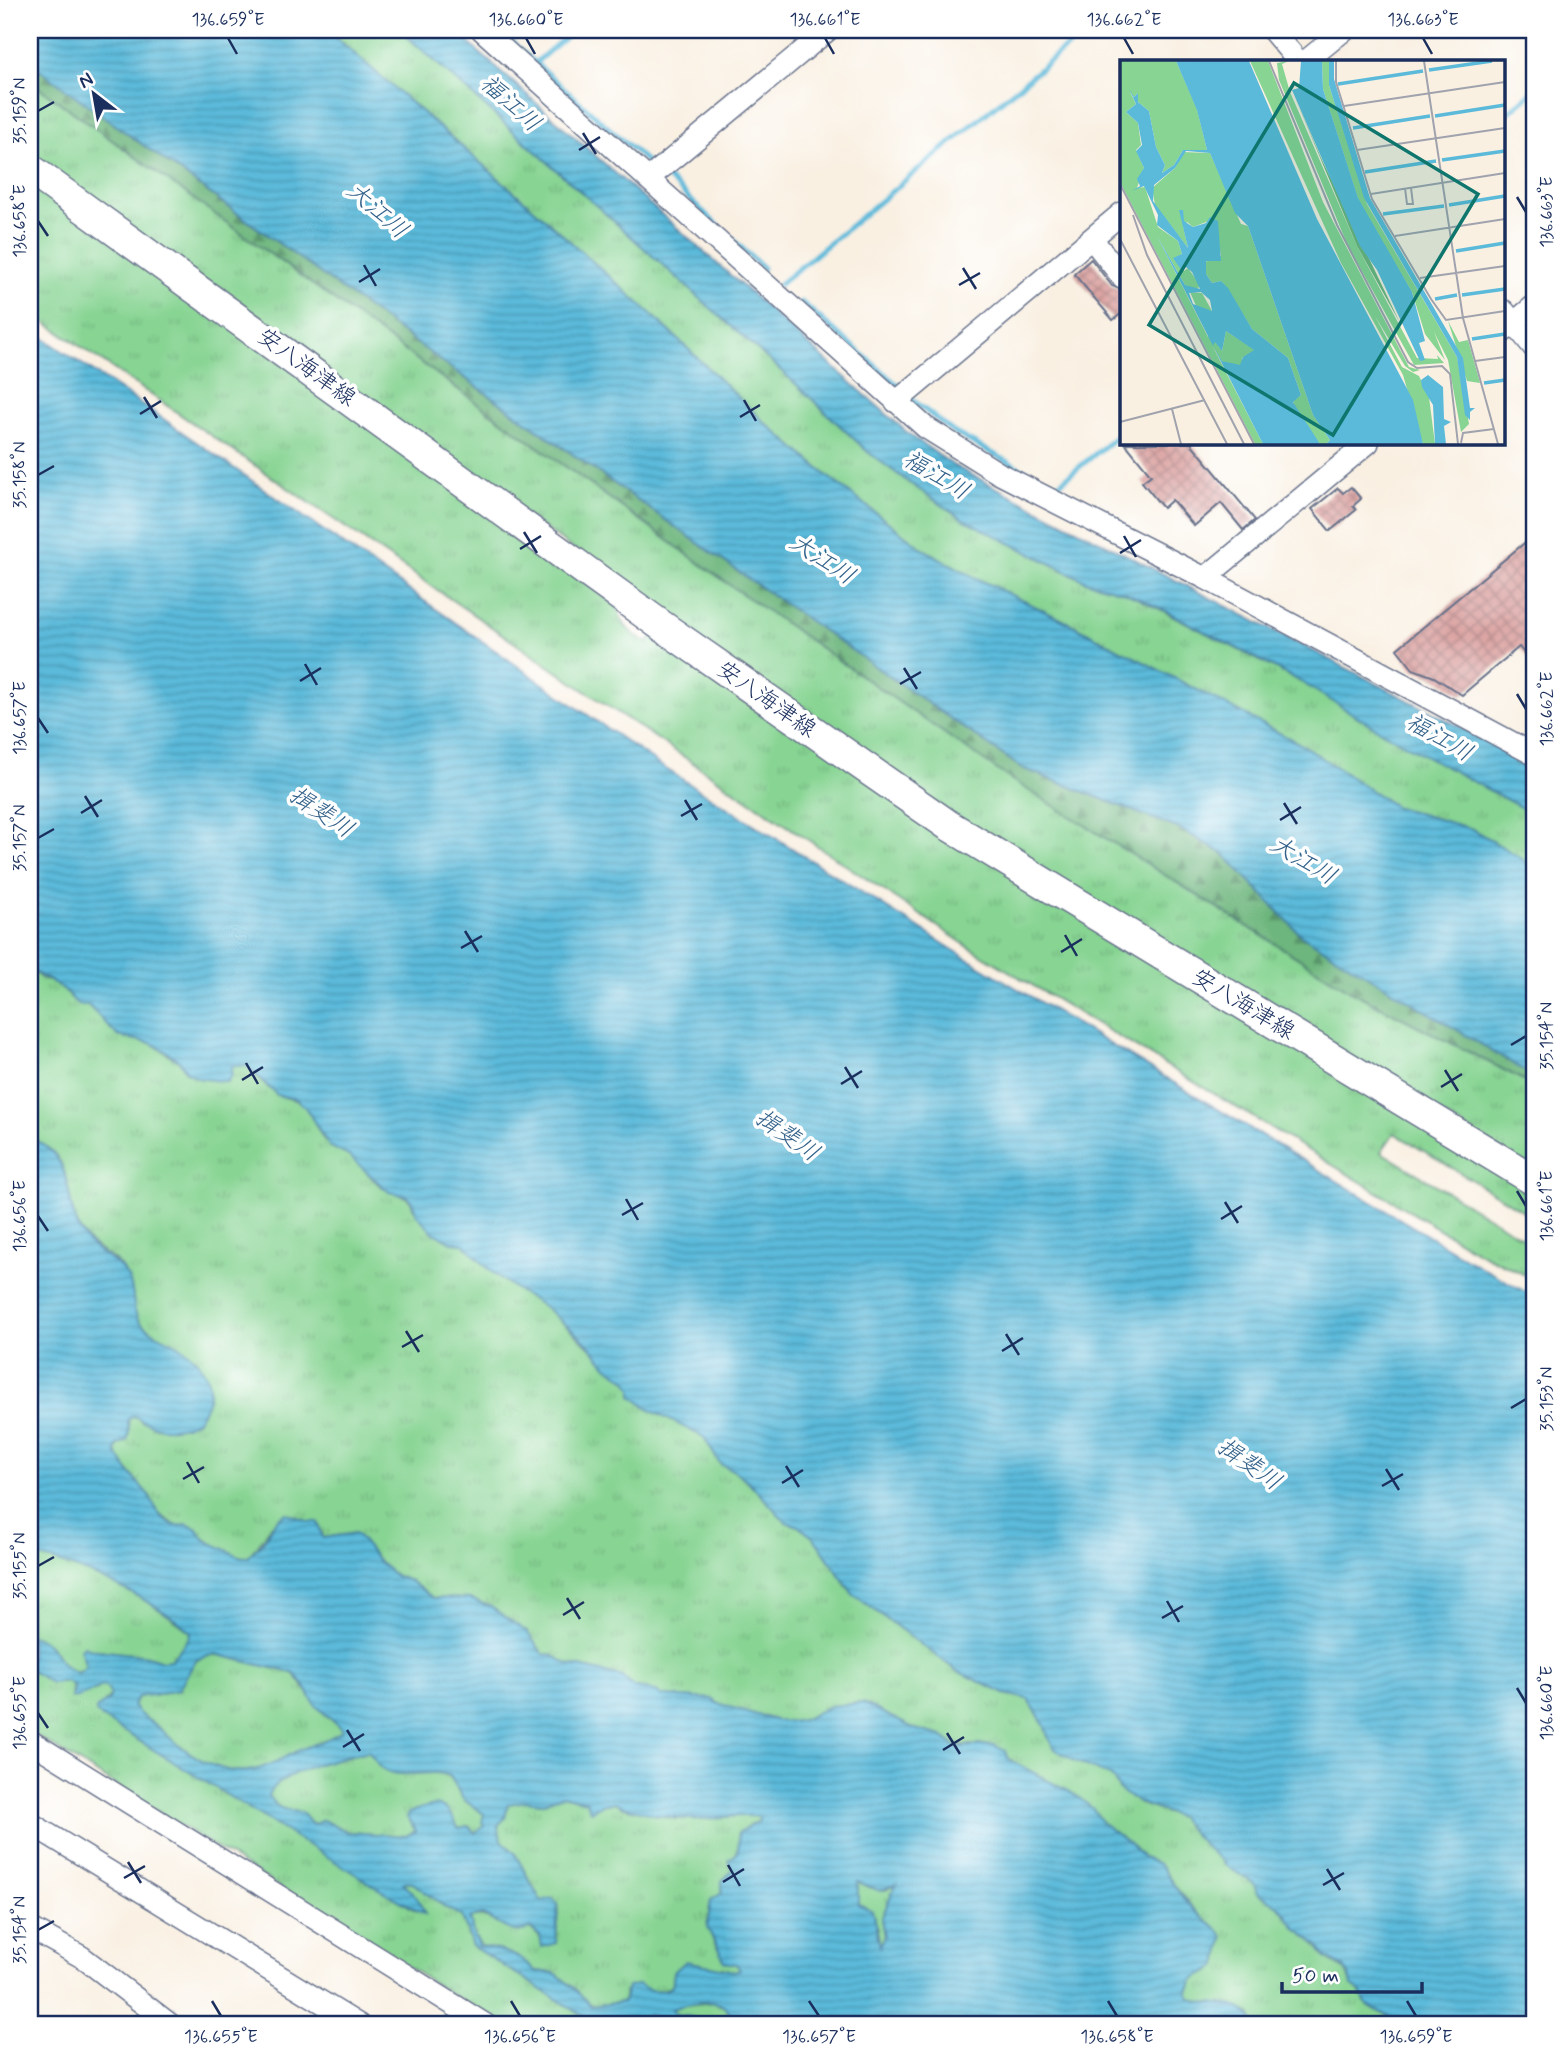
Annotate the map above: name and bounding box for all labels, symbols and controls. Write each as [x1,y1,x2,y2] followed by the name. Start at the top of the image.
[191,8,265,32] text: 136.659°E
[489,8,563,32] text: 136.660°E
[789,8,861,32] text: 136.661°E
[1087,8,1161,32] text: 136.662°E
[1387,8,1459,32] text: 136.663°E
[60,60,130,130] north arrow
[1120,60,1506,444] inset map
[74,67,98,95] text: N
[473,68,547,140] water label: 福江川
[8,77,32,145] text: 35.159°N
[340,176,414,246] water label: 大江川
[1535,176,1559,248] text: 136.663°E
[8,184,32,258] text: 136.658°E
[251,322,361,414] street label: 安八海津線
[8,441,32,509] text: 35.158°N
[897,444,975,508] water label: 福江川
[783,527,861,593] water label: 大江川
[710,655,822,745] street label: 安八海津線
[1535,672,1559,746] text: 136.662°E
[8,681,32,755] text: 136.657°E
[1400,707,1478,769] water label: 福江川
[282,780,360,846] water label: 揖斐川
[8,804,32,872] text: 35.157°N
[1264,829,1342,893] water label: 大江川
[1186,963,1300,1047] street label: 安八海津線
[1535,1002,1559,1070] text: 35.154°N
[749,1103,825,1169] water label: 揖斐川
[1535,1170,1559,1242] text: 136.661°E
[8,1180,32,1252] text: 136.656°E
[1535,1366,1559,1432] text: 35.153°N
[1211,1432,1287,1498] water label: 揖斐川
[8,1532,32,1600] text: 35.155°N
[1535,1666,1559,1740] text: 136.660°E
[8,1676,32,1750] text: 136.655°E
[8,1896,32,1964] text: 35.154°N
[1282,1950,1422,1994] scale bar
[1292,1962,1339,1990] text: 50 m
[184,2025,258,2049] text: 136.655°E
[484,2025,556,2049] text: 136.656°E
[782,2025,856,2049] text: 136.657°E
[1080,2025,1154,2049] text: 136.658°E
[1379,2025,1453,2049] text: 136.659°E

